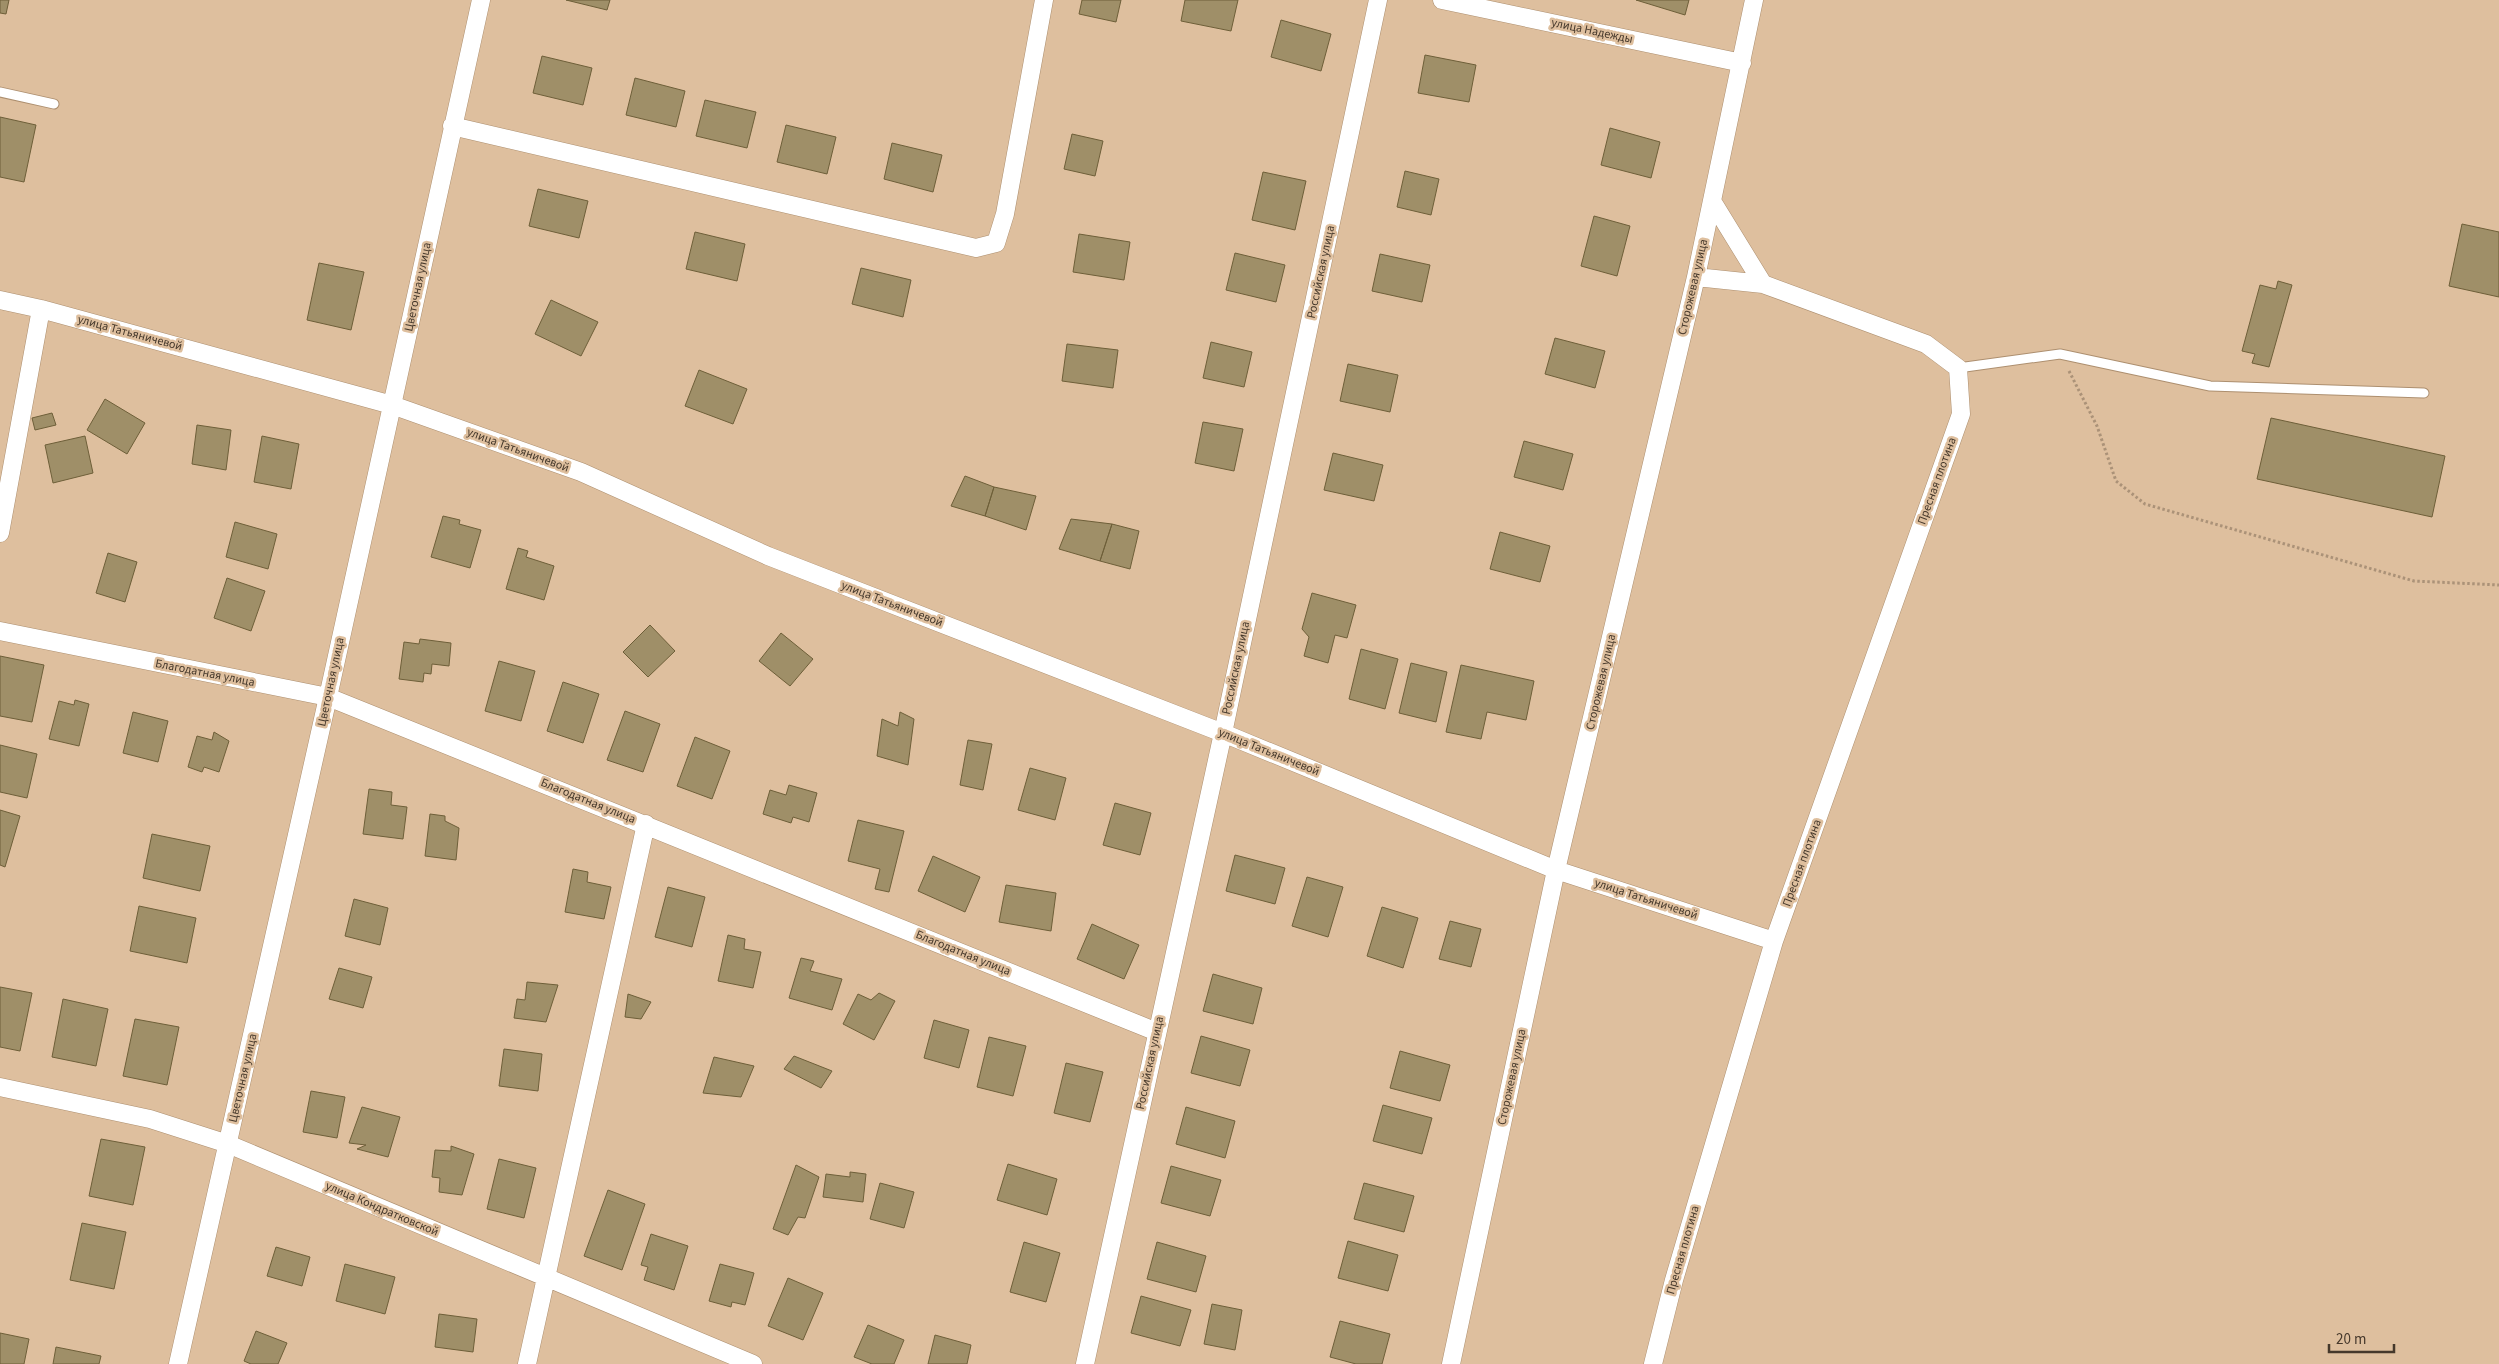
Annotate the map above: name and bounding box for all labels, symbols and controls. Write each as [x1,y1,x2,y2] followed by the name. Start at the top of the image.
[1550,14,1634,48] street label: улица Надежды
[1303,224,1339,320] street label: Российская улица
[1674,237,1712,337] street label: Сторожевая улица
[400,241,436,333] street label: Цветочная улица
[76,311,184,355] street label: улица Татьяничевой
[464,424,572,476] street label: улица Татьяничевой
[1913,435,1961,527] street label: Пресная плотина
[839,577,945,631] street label: улица Татьяничевой
[1218,620,1254,716] street label: Российская улица
[1582,632,1620,732] street label: Сторожевая улица
[313,636,349,728] street label: Цветочная улица
[154,655,256,691] street label: Благодатная улица
[1216,724,1322,780] street label: улица Татьяничевой
[538,774,638,828] street label: Благодатная улица
[1778,817,1826,909] street label: Пресная плотина
[1592,874,1700,924] street label: улица Татьяничевой
[913,926,1013,980] street label: Благодатная улица
[1132,1015,1168,1111] street label: Российская улица
[1494,1027,1530,1127] street label: Сторожевая улица
[225,1032,261,1124] street label: Цветочная улица
[323,1177,441,1241] street label: улица Кондратковской
[1662,1204,1704,1296] street label: Пресная плотина
[2329,1322,2394,1354] scale bar
[2336,1329,2366,1350] text: 20 m

